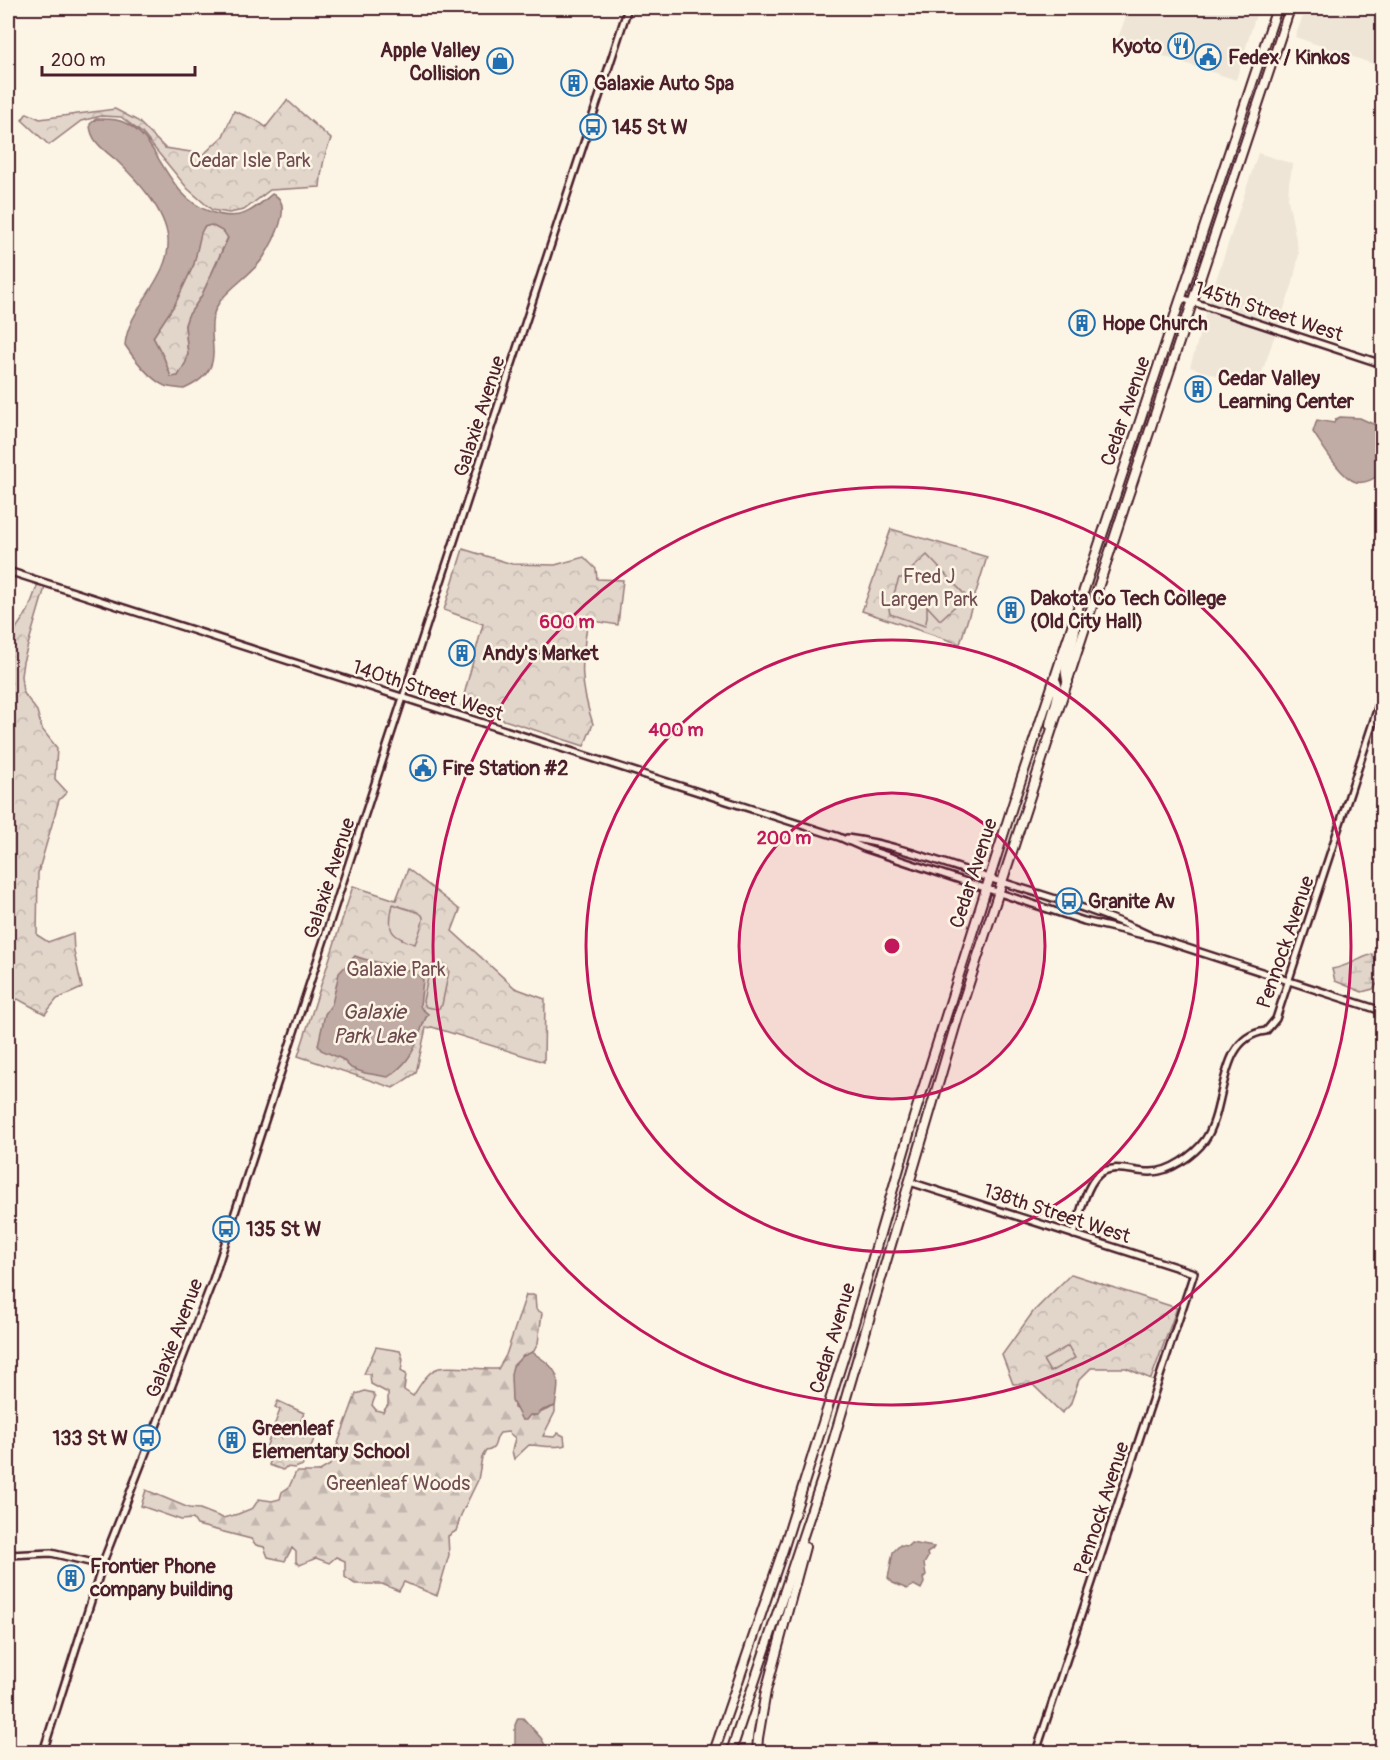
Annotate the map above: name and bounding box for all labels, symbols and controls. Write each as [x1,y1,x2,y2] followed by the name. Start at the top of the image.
[1166,31,1196,61] restaurant icon: Kyoto
[1112,34,1162,59] place label: Kyoto
[380,38,480,86] place label: Apple Valley Collision
[42,39,195,77] scale bar
[1193,42,1223,72] public building icon: Fedex / Kinkos
[1228,45,1350,70] place label: Fedex / Kinkos
[485,46,515,76] shop icon: Apple Valley Collision
[51,49,106,72] text: 200 m
[559,68,589,98] building icon: Galaxie Auto Spa
[594,71,734,96] place label: Galaxie Auto Spa
[578,112,608,142] bus stop icon: 145 St W
[612,115,688,140] place label: 145 St W
[189,148,311,173] park label: Cedar Isle Park
[1191,276,1347,348] street label: 145th Street West
[1067,308,1097,338] building icon: Hope Church
[1102,311,1208,336] place label: Hope Church
[448,352,511,480] street label: Galaxie Avenue
[1095,353,1156,469] street label: Cedar Avenue
[1218,366,1355,414] place label: Cedar Valley Learning Center
[1183,374,1213,404] building icon: Cedar Valley Learning Center
[880,564,979,612] park label: Fred J Largen Park
[1030,586,1227,634] place label: Dakota Co Tech College (Old City Hall)
[996,595,1026,625] building icon: Dakota Co Tech College (Old City Hall)
[540,611,594,634] text: 600 m
[447,638,477,668] building icon: Andy's Market
[482,641,599,666] place label: Andy's Market
[349,654,507,727] street label: 140th Street West
[649,719,703,742] text: 400 m
[408,753,438,783] public building icon: Fire Station #2
[442,756,568,781] place label: Fire Station #2
[298,814,361,942] street label: Galaxie Avenue
[944,815,1003,931] street label: Cedar Avenue
[757,827,811,850] text: 200 m
[1251,872,1320,1012] street label: Pennock Avenue
[1054,886,1084,916] bus stop icon: Granite Av
[1088,889,1175,914] place label: Granite Av
[882,936,902,956] centre of rings
[346,957,446,982] park label: Galaxie Park
[333,999,418,1050] water label: Galaxie Park Lake
[980,1178,1135,1249] street label: 138th Street West
[211,1214,241,1244] bus stop icon: 135 St W
[246,1217,321,1242] place label: 135 St W
[140,1275,209,1401] street label: Galaxie Avenue
[804,1280,861,1396] street label: Cedar Avenue
[252,1416,410,1464] place label: Greenleaf Elementary School
[132,1423,162,1453] bus stop icon: 133 St W
[217,1425,247,1455] building icon: Greenleaf Elementary School
[52,1426,128,1451] place label: 133 St W
[1068,1438,1135,1578] street label: Pennock Avenue
[326,1471,470,1496] park label: Greenleaf Woods
[89,1554,233,1602] place label: Frontier Phone company building
[56,1563,86,1593] building icon: Frontier Phone company building

